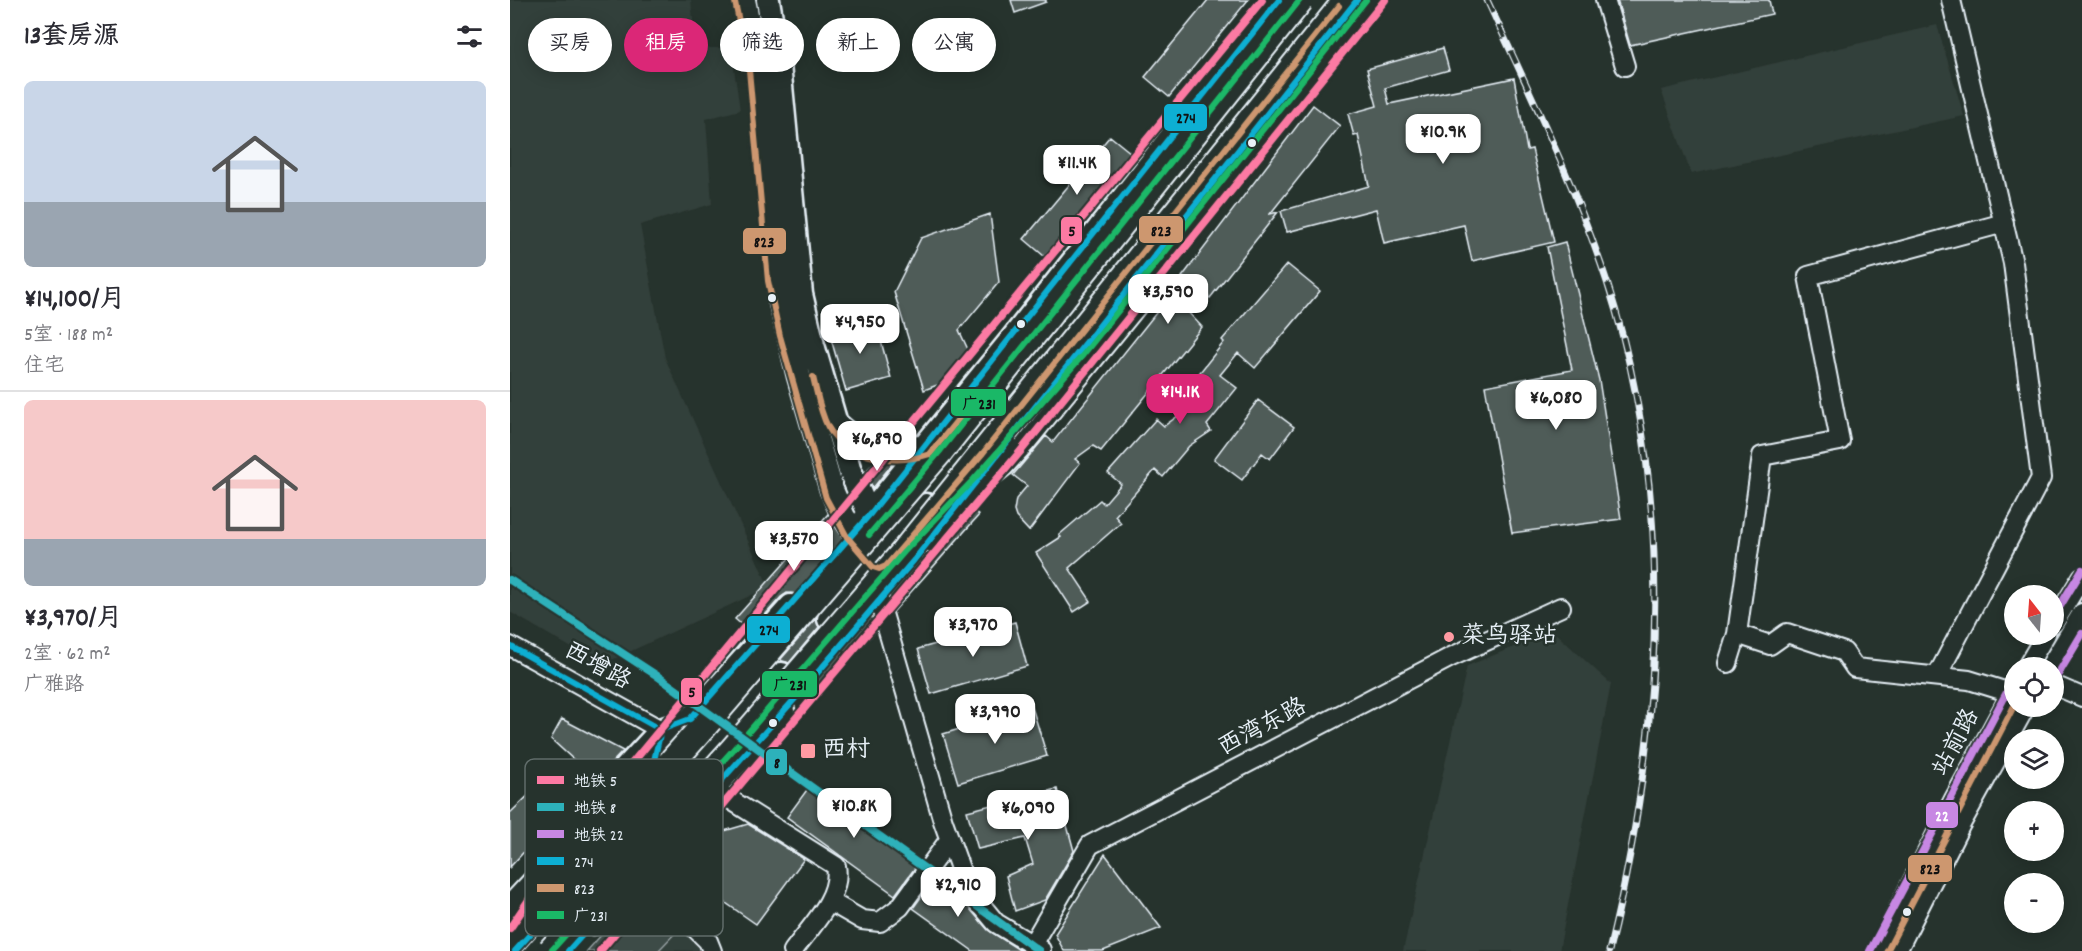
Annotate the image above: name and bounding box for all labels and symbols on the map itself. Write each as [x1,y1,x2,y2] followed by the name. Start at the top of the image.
[1163,103,1208,132] line badge: 274
[1176,108,1196,131] text: 274
[1394,114,1492,165] pin: ¥10.9K
[1246,137,1258,149] unlabelled marker
[1028,145,1126,196] pin: ¥11.4K
[1138,215,1184,244] line badge: 823
[1060,216,1083,245] line badge: 5
[1068,221,1076,244] text: 5
[1151,221,1171,244] text: 823
[742,227,787,255] line badge: 823
[754,232,774,255] text: 823
[1119,274,1217,325] pin: ¥3,590
[766,292,778,304] unlabelled marker
[811,304,909,355] pin: ¥4,950
[1015,318,1027,330] unlabelled marker
[1131,374,1229,425] pin: ¥14.1K
[1507,380,1605,431] pin: ¥6,080
[950,388,1007,417] line badge: 广231
[962,394,996,417] text: 广231
[828,421,926,472] pin: ¥6,890
[745,521,843,572] pin: ¥3,570
[2004,585,2064,645] north arrow
[924,607,1022,658] pin: ¥3,970
[746,615,791,644] line badge: 274
[759,620,779,643] text: 274
[1461,620,1557,654] place label: 菜鸟驿站
[1442,630,1456,644] marker: 菜鸟驿站
[557,635,637,699] street label: 西增路
[761,670,818,698] line badge: 广231
[773,675,807,698] text: 广231
[680,677,703,706] line badge: 5
[688,682,696,705] text: 5
[1213,690,1313,766] street label: 西湾东路
[946,694,1044,745] pin: ¥3,990
[1925,703,1989,783] street label: 站前路
[767,717,779,729] unlabelled marker
[822,734,870,768] place label: 西村
[799,742,817,760] marker: 西村
[765,748,788,776] line badge: 8
[774,753,781,776] text: 8
[525,759,723,936] legend
[574,771,617,794] text: 地铁 5
[805,788,903,839] pin: ¥10.8K
[979,790,1077,841] pin: ¥6,090
[574,798,616,821] text: 地铁 8
[1925,801,1959,829] line badge: 22
[1935,806,1949,829] text: 22
[574,825,624,848] text: 地铁 22
[574,852,594,875] text: 274
[1907,854,1953,883] line badge: 823
[1920,859,1940,882] text: 823
[909,867,1007,918] pin: ¥2,910
[574,879,595,902] text: 823
[574,906,608,929] text: 广231
[1901,906,1913,918] unlabelled marker

